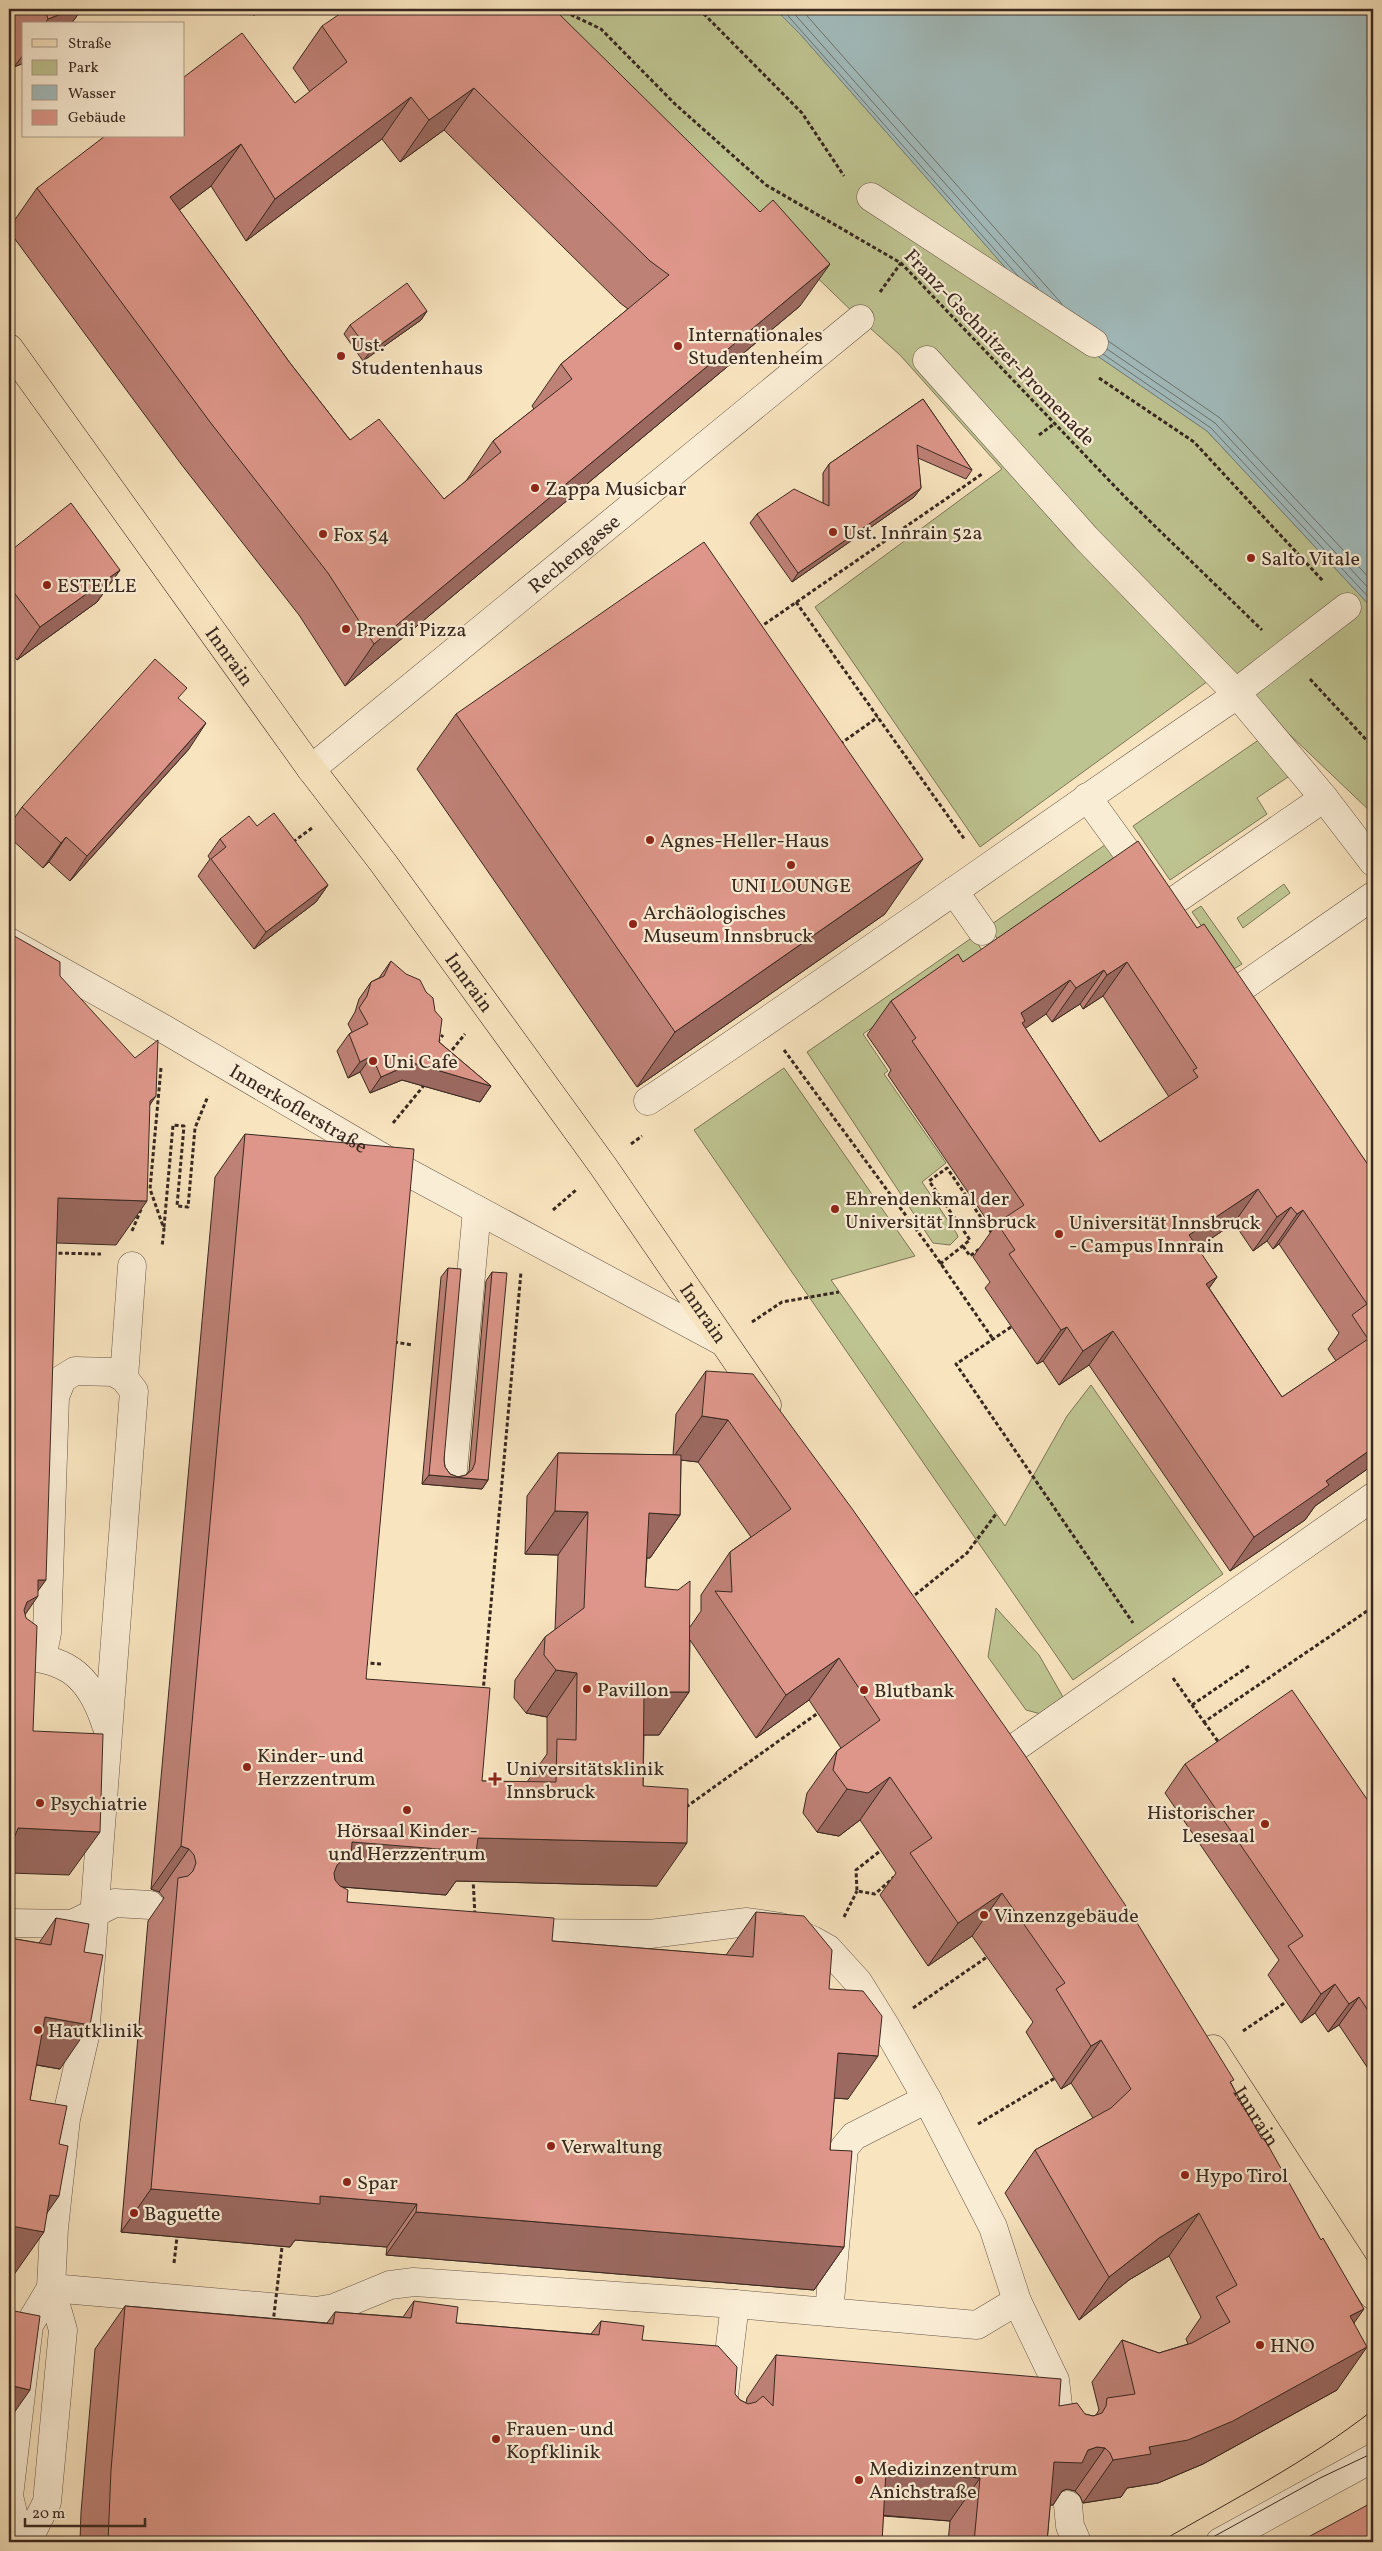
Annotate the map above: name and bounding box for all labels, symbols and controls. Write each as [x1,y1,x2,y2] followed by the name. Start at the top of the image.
[22,22,185,138] legend
[68,34,111,55] text: Straße
[68,58,99,79] text: Park
[68,84,116,105] text: Wasser
[68,108,126,129] text: Gebäude
[897,244,1100,453] street label: Franz-Gschnitzer-Promenade
[688,322,823,373] place label: Internationales Studentenheim
[351,332,483,383] place label: Ust. Studentenhaus
[672,340,684,352] marker: Internationales Studentenheim
[335,350,347,362] marker: Ust. Studentenhaus
[545,476,686,504] place label: Zappa Musicbar
[529,482,541,494] marker: Zappa Musicbar
[523,509,627,601] street label: Rechengasse
[843,520,982,548] place label: Ust. Innrain 52a
[333,522,389,550] place label: Fox 54
[827,526,839,538] marker: Ust. Innrain 52a
[317,528,329,540] marker: Fox 54
[1261,546,1360,574] place label: Salto Vitale
[1245,552,1257,564] marker: Salto Vitale
[57,573,137,601] place label: ESTELLE
[41,579,53,591] marker: ESTELLE
[356,617,466,645] place label: Prendi Pizza
[197,622,259,693] street label: Innrain
[340,623,352,635] marker: Prendi Pizza
[660,828,829,856] place label: Agnes-Heller-Haus
[644,834,656,846] marker: Agnes-Heller-Haus
[785,859,797,871] marker: UNI LOUNGE
[731,873,851,901] place label: UNI LOUNGE
[643,900,813,951] place label: Archäologisches Museum Innsbruck
[627,918,639,930] marker: Archäologisches Museum Innsbruck
[437,948,499,1019] street label: Innrain
[383,1049,458,1077] place label: Uni Cafe
[367,1055,379,1067] marker: Uni Cafe
[223,1058,372,1161] street label: Innerkoflerstraße
[845,1186,1037,1237] place label: Ehrendenkmal der Universität Innsbruck
[829,1203,841,1215] marker: Ehrendenkmal der Universität Innsbruck
[1069,1210,1261,1261] place label: Universität Innsbruck - Campus Innrain
[1053,1228,1065,1240] marker: Universität Innsbruck - Campus Innrain
[671,1278,733,1350] street label: Innrain
[597,1677,669,1705] place label: Pavillon
[874,1678,955,1706] place label: Blutbank
[581,1683,593,1695] marker: Pavillon
[858,1684,870,1696] marker: Blutbank
[257,1743,376,1794] place label: Kinder- und Herzzentrum
[506,1756,664,1807] place label: Universitätsklinik Innsbruck
[241,1761,253,1773] marker: Kinder- und Herzzentrum
[488,1772,502,1786] marker: Universitätsklinik Innsbruck
[50,1791,147,1819] place label: Psychiatrie
[34,1797,46,1809] marker: Psychiatrie
[1147,1800,1255,1851] place label: Historischer Lesesaal
[401,1804,413,1816] marker: Hörsaal Kinder- und Herzzentrum
[328,1818,486,1869] place label: Hörsaal Kinder- und Herzzentrum
[1259,1818,1271,1830] marker: Historischer Lesesaal
[994,1903,1139,1931] place label: Vinzenzgebäude
[978,1909,990,1921] marker: Vinzenzgebäude
[48,2018,143,2046] place label: Hautklinik
[32,2024,44,2036] marker: Hautklinik
[1225,2081,1285,2153] street label: Innrain
[561,2134,663,2162] place label: Verwaltung
[545,2140,557,2152] marker: Verwaltung
[1195,2163,1288,2191] place label: Hypo Tirol
[1179,2169,1191,2181] marker: Hypo Tirol
[357,2170,398,2198] place label: Spar
[341,2176,353,2188] marker: Spar
[144,2201,221,2229] place label: Baguette
[128,2207,140,2219] marker: Baguette
[1270,2333,1315,2361] place label: HNO
[1254,2339,1266,2351] marker: HNO
[506,2416,614,2467] place label: Frauen- und Kopfklinik
[490,2433,502,2445] marker: Frauen- und Kopfklinik
[869,2456,1018,2507] place label: Medizinzentrum Anichstraße
[853,2474,865,2486] marker: Medizinzentrum Anichstraße
[25,2496,145,2528] scale bar
[32,2504,65,2525] text: 20 m

